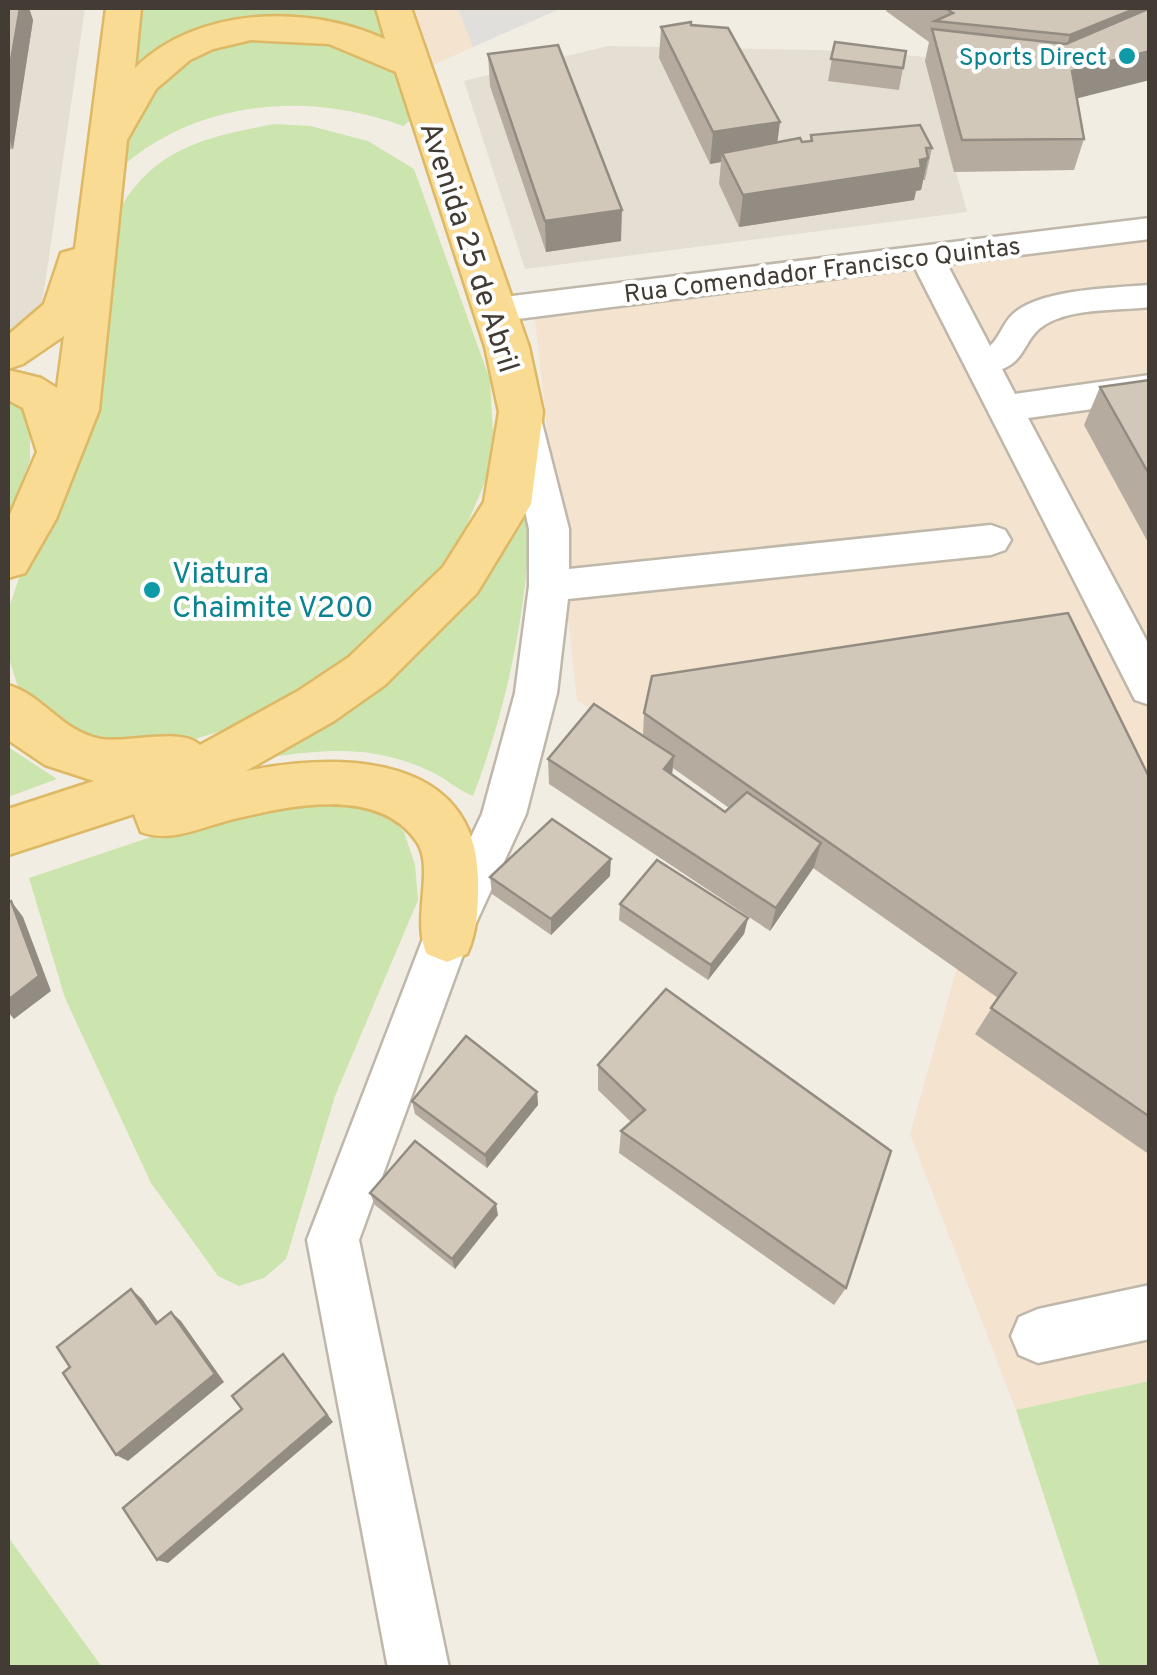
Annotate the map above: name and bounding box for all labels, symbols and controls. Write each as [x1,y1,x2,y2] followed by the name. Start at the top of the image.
[959,43,1107,75] place label: Sports Direct
[1116,45,1138,67] marker: Sports Direct
[410,118,526,378] street label: Avenida 25 de Abril
[622,232,1022,312] street label: Rua Comendador Francisco Quintas
[172,557,374,628] place label: Viatura Chaimite V200
[141,579,163,601] marker: Viatura Chaimite V200

